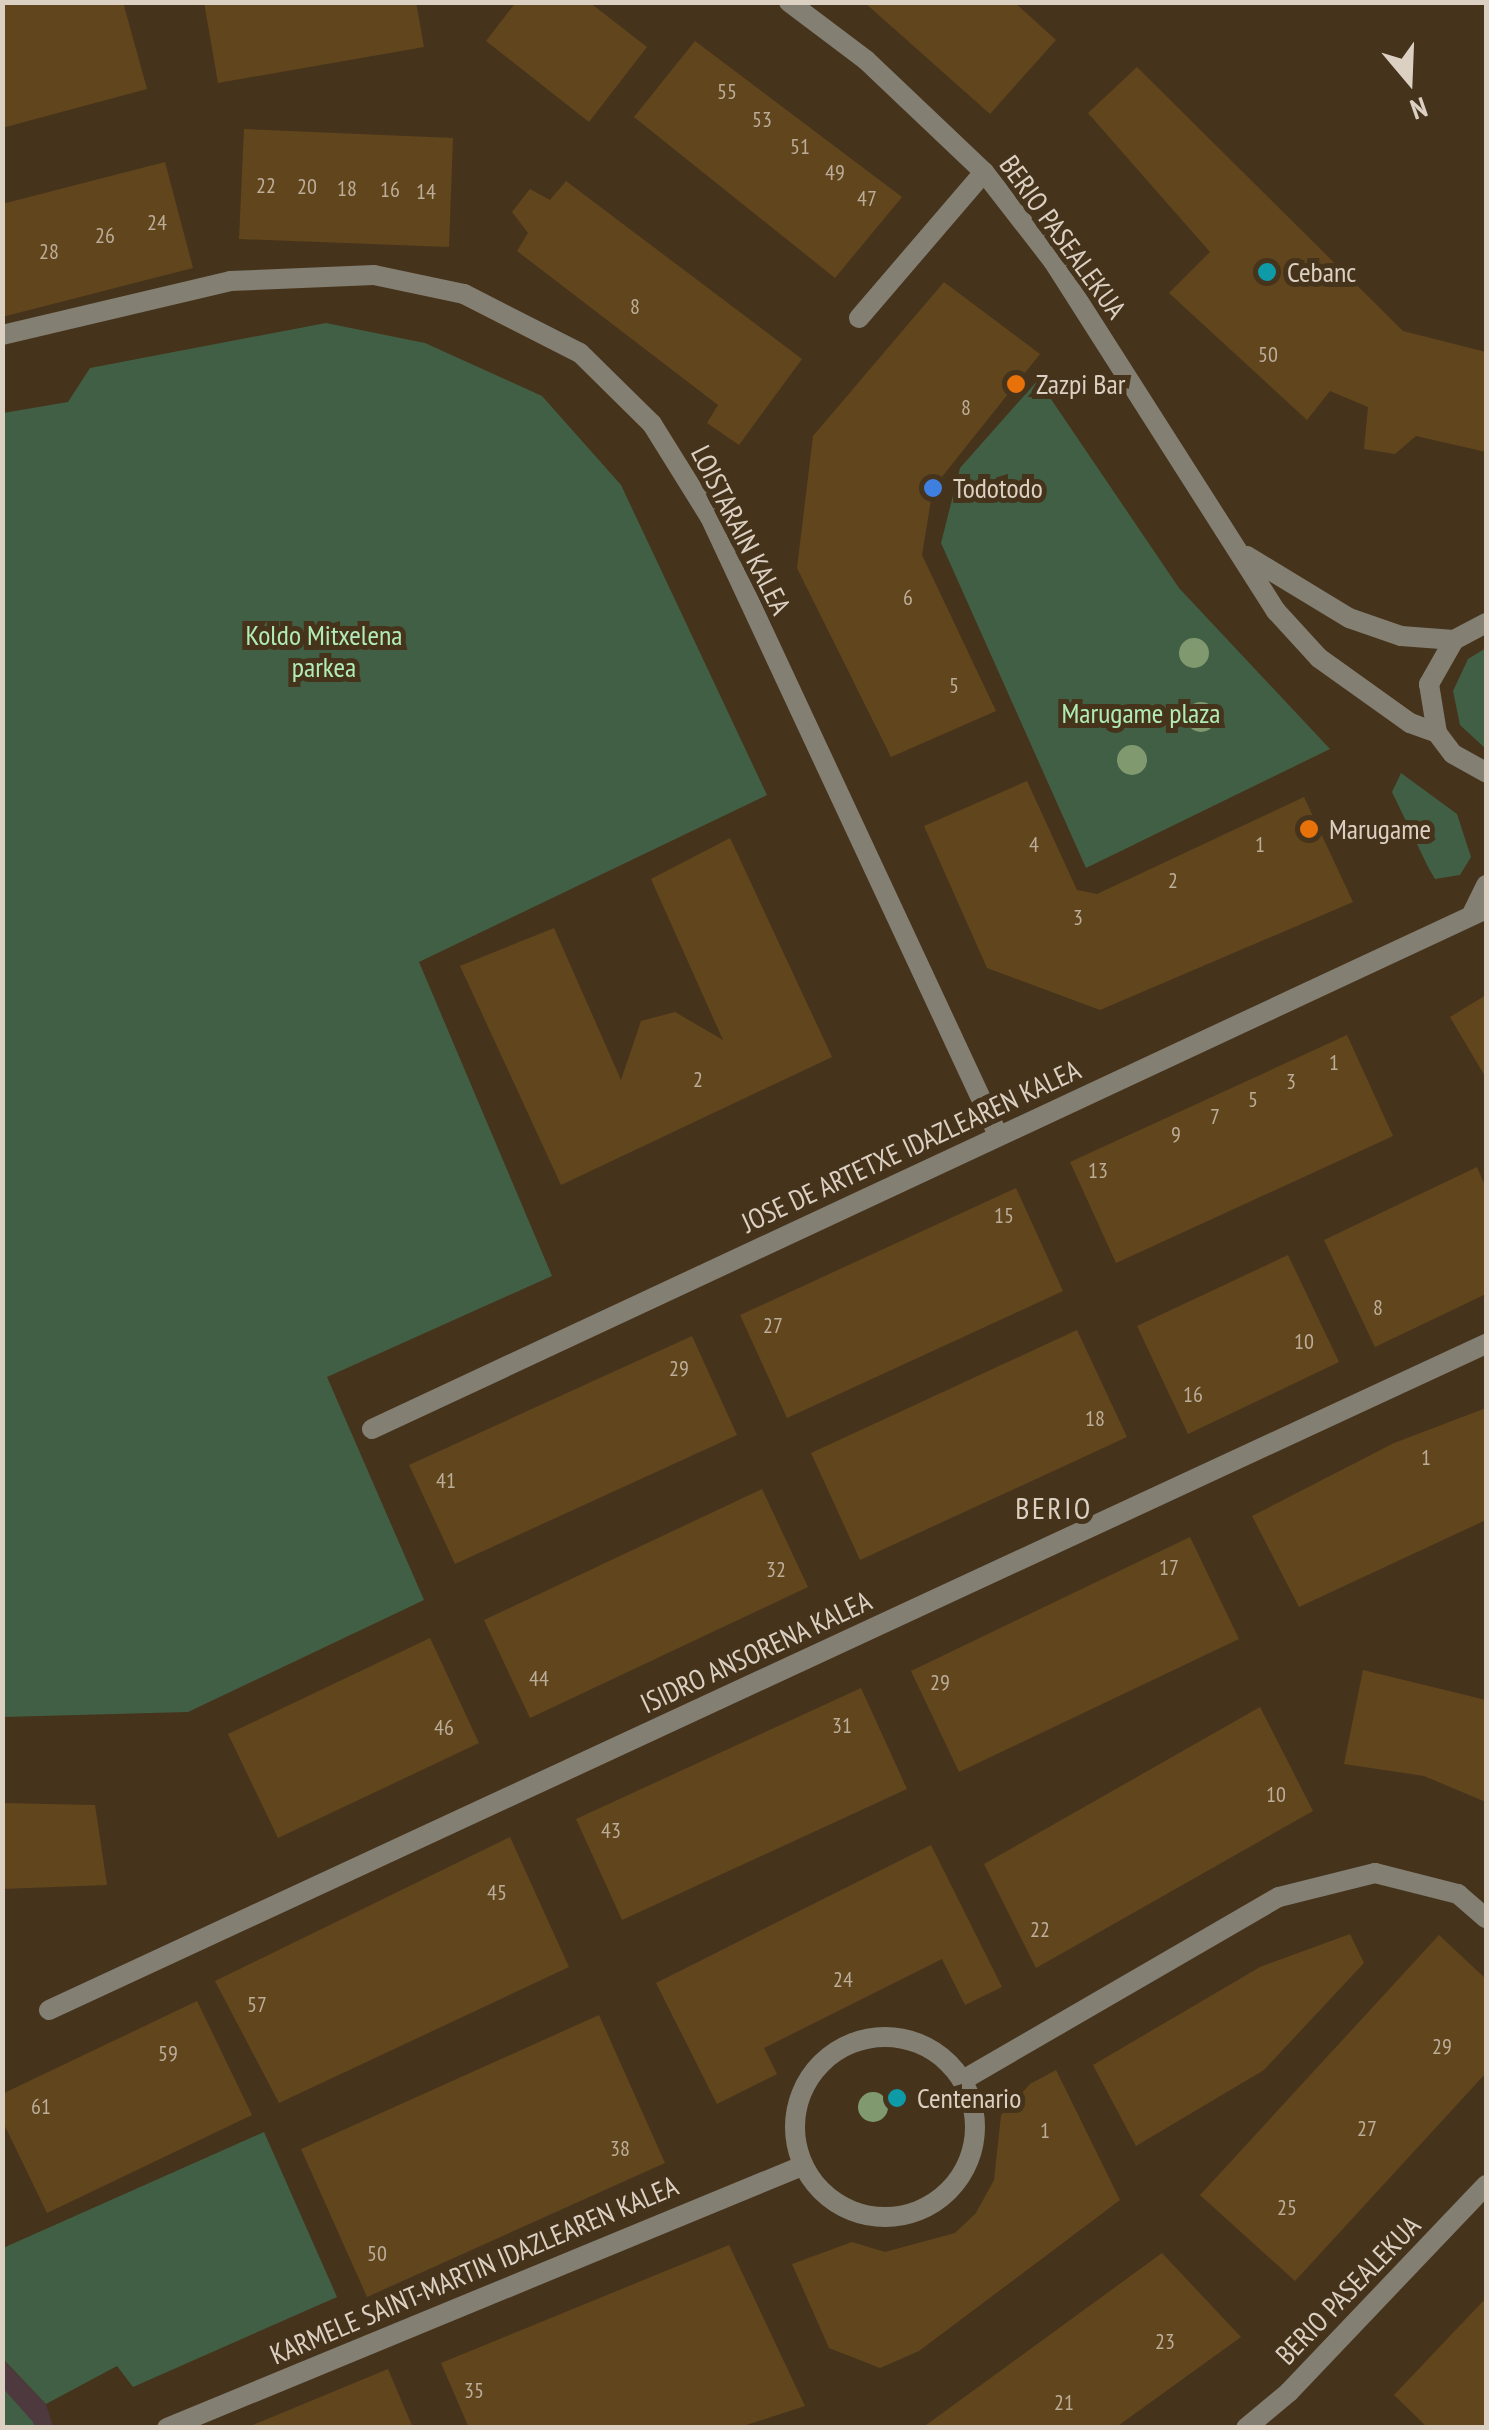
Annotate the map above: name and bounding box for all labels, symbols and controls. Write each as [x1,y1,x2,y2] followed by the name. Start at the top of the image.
[1359,30,1459,130] north arrow
[717,79,737,105] house number: 55
[1406,89,1432,129] text: N
[752,107,772,133] house number: 53
[790,134,810,160] house number: 51
[993,149,1133,325] street label: BERIO PASEALEKUA
[825,160,845,186] house number: 49
[256,173,276,199] house number: 22
[297,174,317,200] house number: 20
[337,176,357,202] house number: 18
[380,177,400,203] house number: 16
[416,179,436,205] house number: 14
[857,186,877,212] house number: 47
[147,210,167,236] house number: 24
[95,223,115,249] house number: 26
[39,239,59,265] house number: 28
[1287,255,1356,289] place label: Cebanc
[1256,261,1278,283] marker: Cebanc
[630,294,640,320] house number: 8
[1258,342,1278,368] house number: 50
[1036,367,1125,401] place label: Zazpi Bar
[1005,373,1027,395] marker: Zazpi Bar
[961,395,971,421] house number: 8
[684,440,798,620] street label: LOISTARAIN KALEA
[953,471,1043,505] place label: Todotodo
[922,477,944,499] marker: Todotodo
[903,585,913,611] house number: 6
[246,618,402,684] park label: Koldo Mitxelena parkea
[949,673,959,699] house number: 5
[1061,696,1221,730] park label: Marugame plaza
[1329,812,1431,846] place label: Marugame
[1298,818,1320,840] marker: Marugame
[1029,832,1039,858] house number: 4
[1255,832,1265,858] house number: 1
[1168,868,1178,894] house number: 2
[1073,905,1083,931] house number: 3
[1329,1050,1339,1076] house number: 1
[736,1052,1086,1240] street label: JOSE DE ARTETXE IDAZLEAREN KALEA
[693,1067,703,1093] house number: 2
[1286,1069,1296,1095] house number: 3
[1248,1087,1258,1113] house number: 5
[1210,1104,1220,1130] house number: 7
[1171,1122,1181,1148] house number: 9
[1088,1158,1108,1184] house number: 13
[994,1203,1014,1229] house number: 15
[1373,1295,1383,1321] house number: 8
[763,1313,783,1339] house number: 27
[1294,1329,1314,1355] house number: 10
[669,1356,689,1382] house number: 29
[1183,1382,1203,1408] house number: 16
[1085,1406,1105,1432] house number: 18
[1421,1445,1431,1471] house number: 1
[436,1468,456,1494] house number: 41
[1015,1490,1093,1526] district label: BERIO
[1159,1555,1179,1581] house number: 17
[766,1557,786,1583] house number: 32
[635,1583,877,1721] street label: ISIDRO ANSORENA KALEA
[529,1666,549,1692] house number: 44
[930,1670,950,1696] house number: 29
[832,1713,852,1739] house number: 31
[434,1715,454,1741] house number: 46
[1266,1782,1286,1808] house number: 10
[601,1818,621,1844] house number: 43
[487,1880,507,1906] house number: 45
[1030,1917,1050,1943] house number: 22
[833,1967,853,1993] house number: 24
[247,1992,267,2018] house number: 57
[1432,2034,1452,2060] house number: 29
[158,2041,178,2067] house number: 59
[917,2081,1021,2115] place label: Centenario
[886,2087,908,2109] marker: Centenario
[31,2094,51,2120] house number: 61
[1357,2116,1377,2142] house number: 27
[1040,2118,1050,2144] house number: 1
[610,2136,630,2162] house number: 38
[265,2169,683,2371] street label: KARMELE SAINT-MARTIN IDAZLEAREN KALEA
[1277,2195,1297,2221] house number: 25
[1269,2209,1427,2371] street label: BERIO PASEALEKUA
[367,2241,387,2267] house number: 50
[1155,2329,1175,2355] house number: 23
[464,2378,484,2404] house number: 35
[1054,2390,1074,2416] house number: 21

